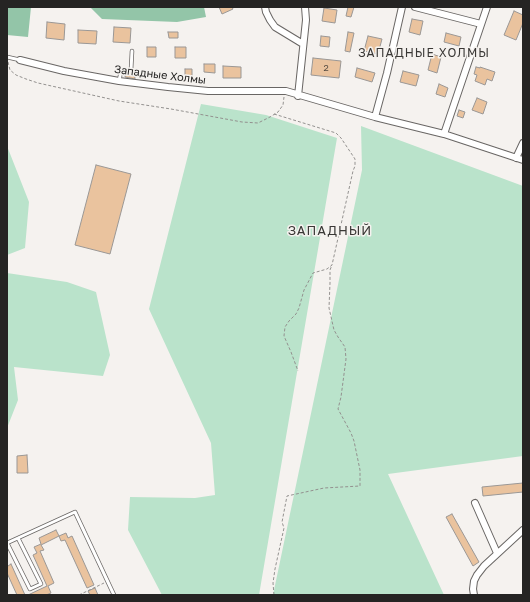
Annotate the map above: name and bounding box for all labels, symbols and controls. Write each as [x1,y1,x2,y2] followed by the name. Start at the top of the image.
[358,46,490,60] district label: ЗАПАДНЫЕ ХОЛМЫ
[113,63,207,87] street label: Западные Холмы
[323,63,329,73] house number: 2
[288,223,372,239] district label: ЗАПАДНЫЙ

